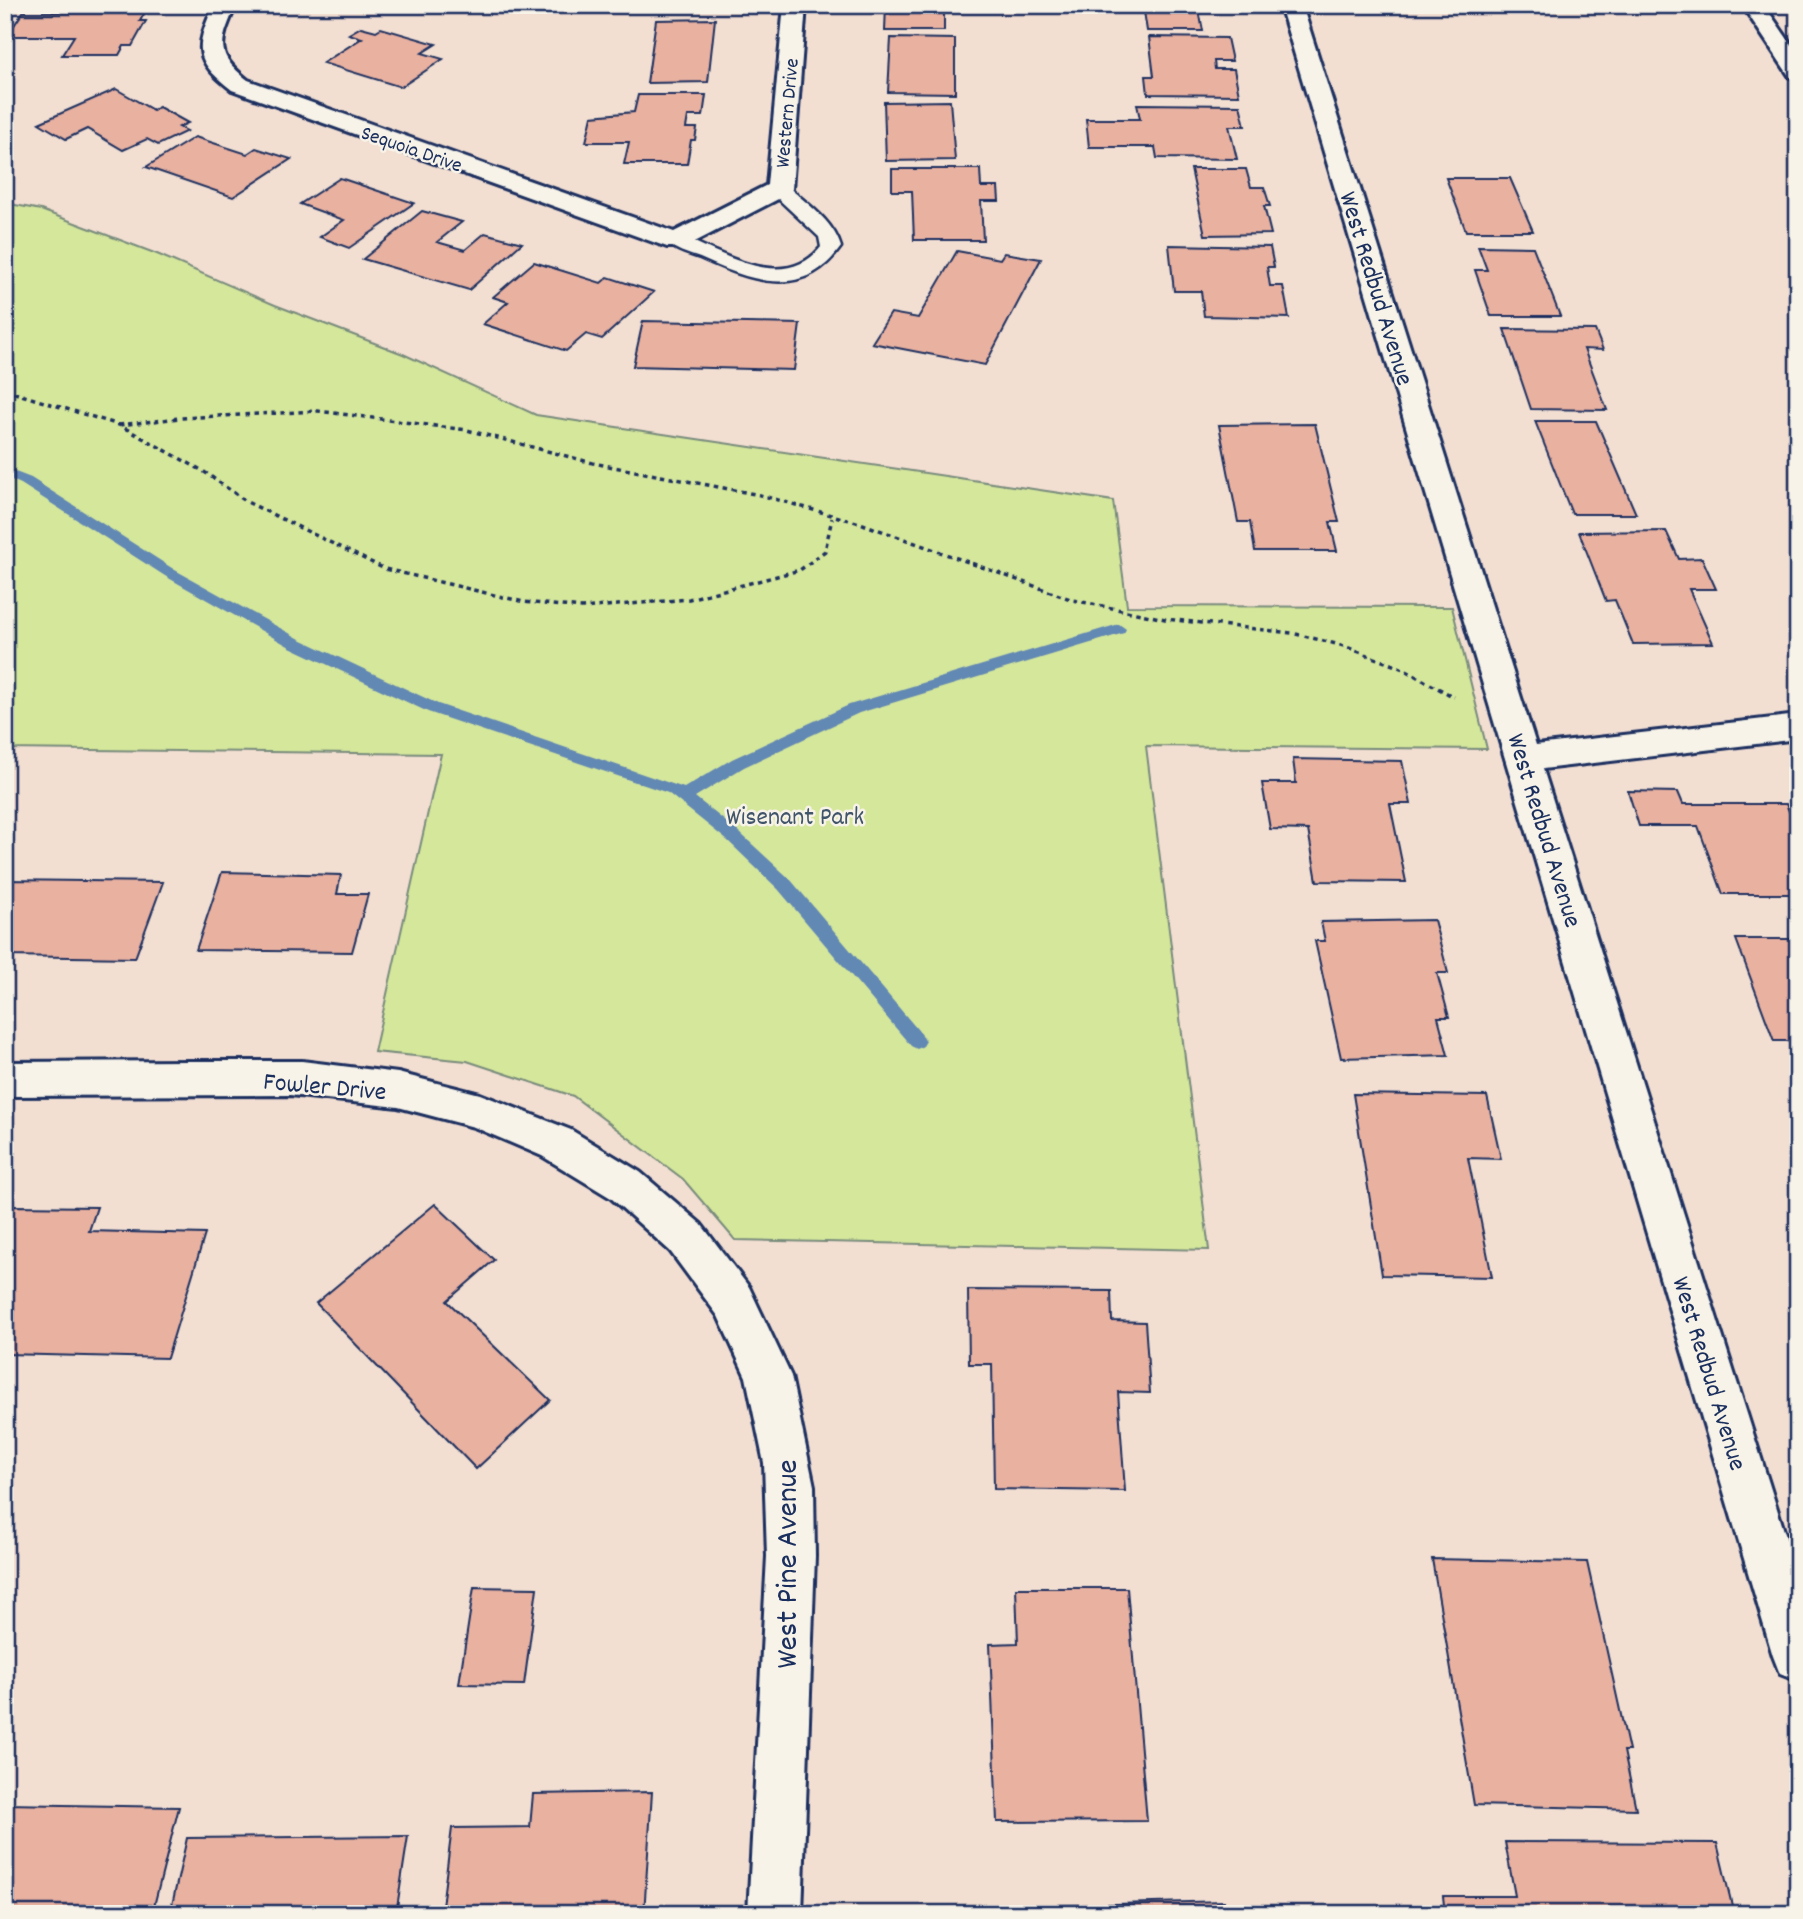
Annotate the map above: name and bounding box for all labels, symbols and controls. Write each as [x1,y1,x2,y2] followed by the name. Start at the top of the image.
[769,57,809,169] street label: Western Drive
[356,120,466,182] street label: Sequoia Drive
[1328,188,1422,390] street label: West Redbud Avenue
[1496,730,1590,932] street label: West Redbud Avenue
[726,800,864,837] park label: Wisenant Park
[262,1065,388,1112] street label: Fowler Drive
[1661,1273,1755,1475] street label: West Redbud Avenue
[767,1459,813,1669] street label: West Pine Avenue

